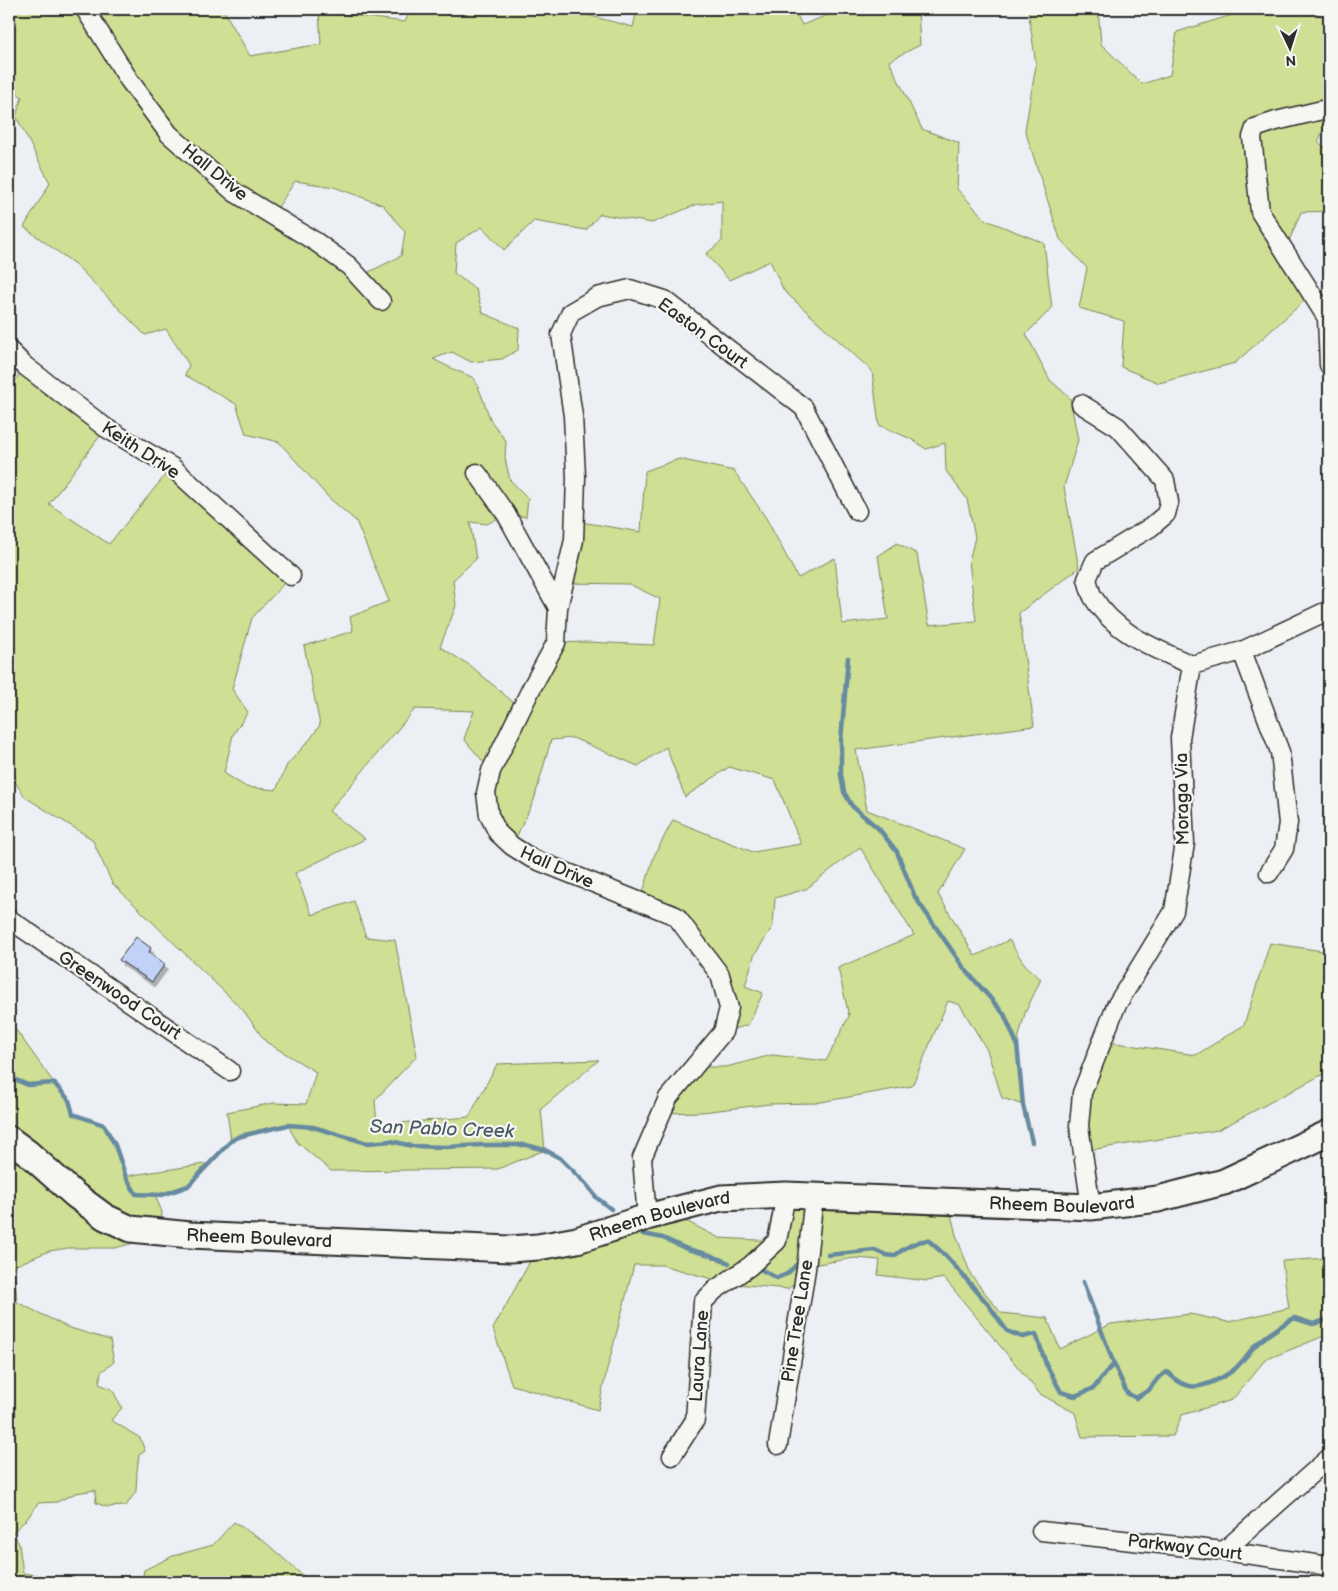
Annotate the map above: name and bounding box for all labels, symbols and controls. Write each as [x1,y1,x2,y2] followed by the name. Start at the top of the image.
[1266,22,1316,72] north arrow
[1285,52,1297,69] text: N
[178,140,252,205] street label: Hall Drive
[654,294,752,373] street label: Easton Court
[98,417,184,484] street label: Keith Drive
[1171,753,1194,845] street label: Moraga Via
[517,842,597,893] street label: Hall Drive
[54,947,186,1045] street label: Greenwood Court
[369,1115,515,1144] water label: San Pablo Creek
[586,1188,731,1246] street label: Rheem Boulevard
[989,1192,1136,1218] street label: Rheem Boulevard
[186,1225,333,1252] street label: Rheem Boulevard
[777,1258,818,1384] street label: Pine Tree Lane
[686,1309,713,1403] street label: Laura Lane
[1127,1530,1244,1565] street label: Parkway Court

